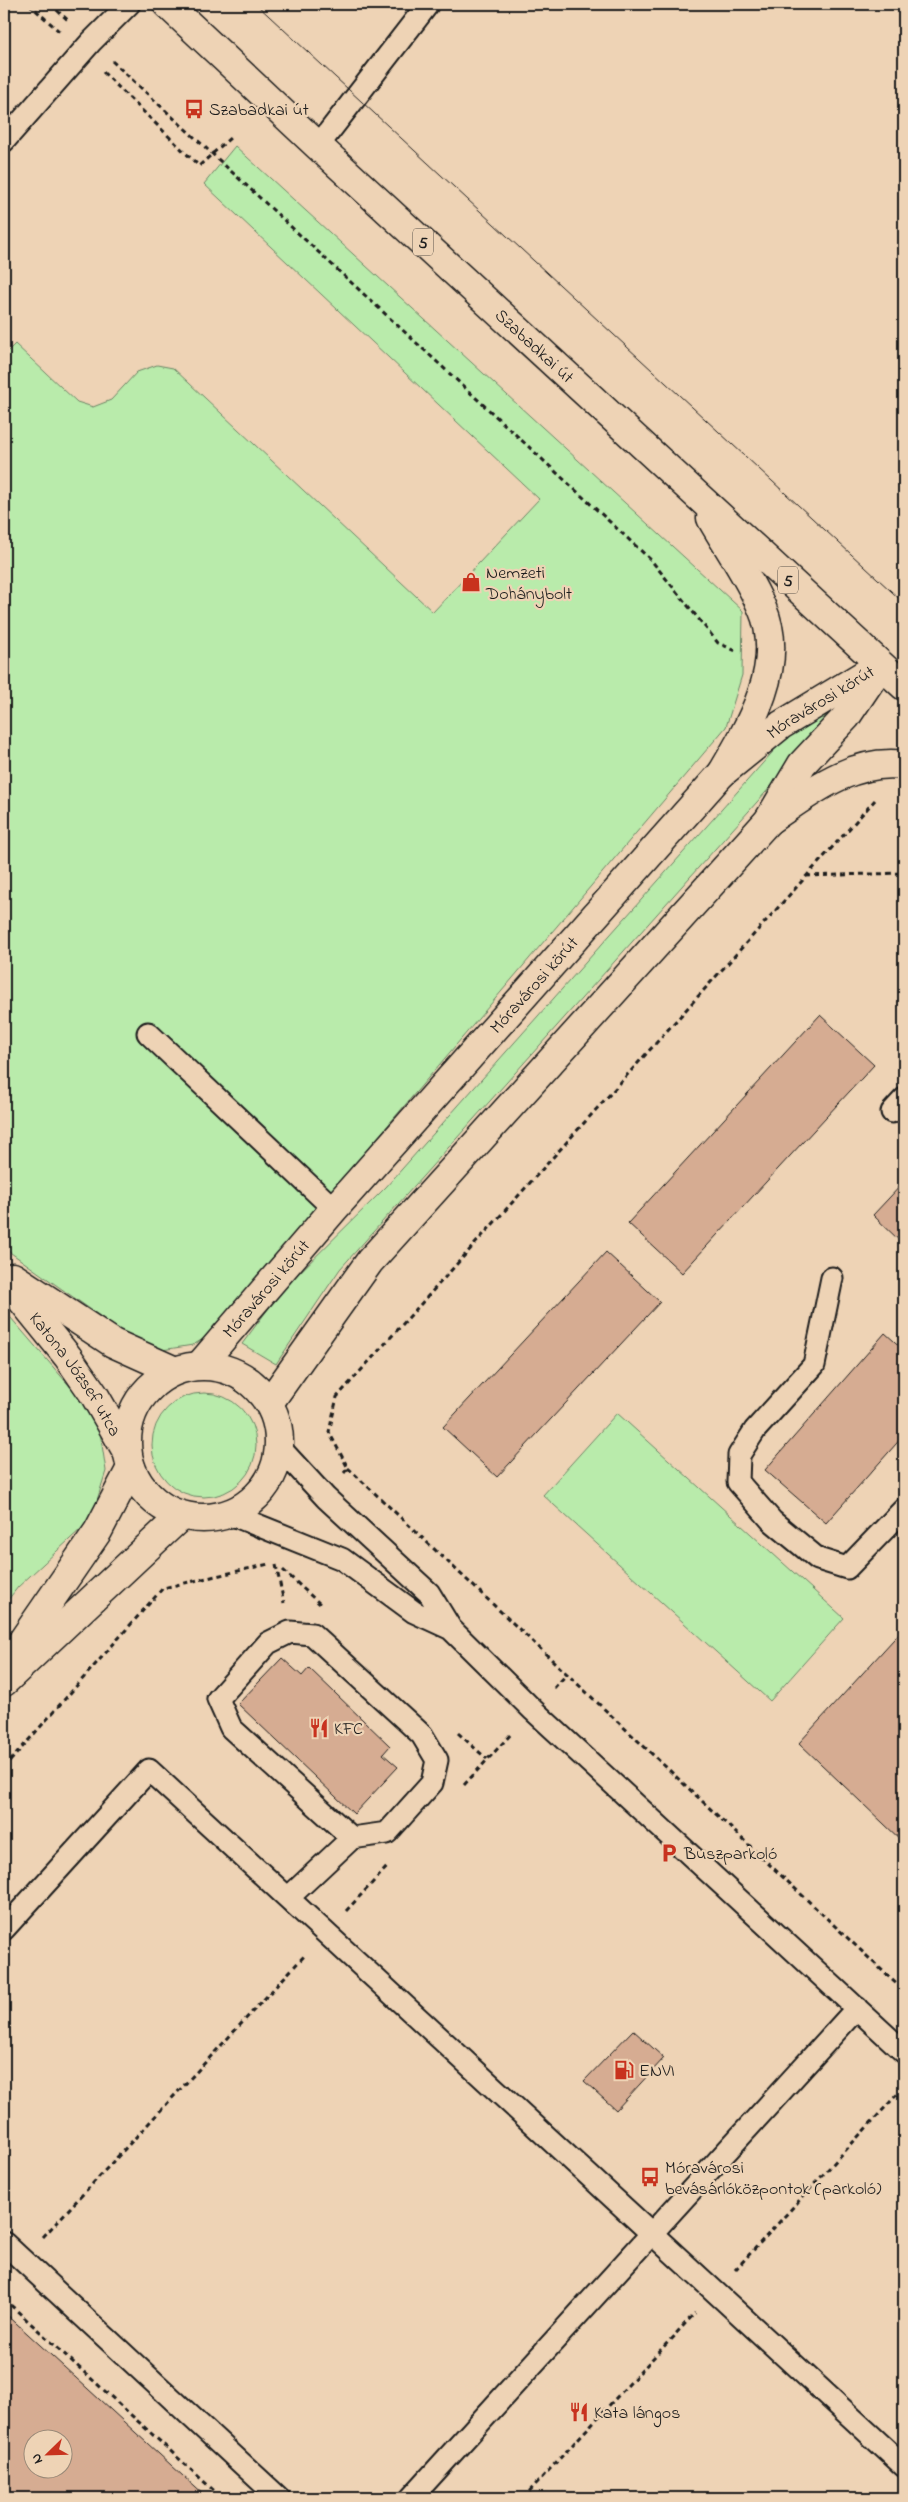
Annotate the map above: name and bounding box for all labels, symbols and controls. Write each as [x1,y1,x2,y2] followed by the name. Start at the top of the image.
[183,98,205,120] bus stop icon: Szabadkai út
[209,98,309,124] place label: Szabadkai út
[413,228,433,256] road number: 5
[488,304,579,391] street label: Szabadkai út
[485,561,572,608] place label: Nemzeti Dohánybolt
[778,566,798,594] road number: 5
[460,571,482,593] shop icon: Nemzeti Dohánybolt
[762,660,880,747] street label: Móravárosi körút
[485,931,586,1040] street label: Móravárosi körút
[217,1235,317,1345] street label: Móravárosi körút
[22,1307,127,1442] street label: Katona József utca
[308,1717,330,1739] restaurant icon: KFC
[334,1717,363,1743] place label: KFC
[658,1842,680,1864] parking icon: Buszparkoló
[683,1842,777,1868] place label: Buszparkoló
[613,2059,635,2081] fuel station icon: ENVI
[639,2059,675,2085] place label: ENVI
[665,2156,881,2203] place label: Móravárosi bevásárlóközpontok (parkoló)
[639,2166,661,2188] bus stop icon: Móravárosi bevásárlóközpontok (parkoló)
[568,2401,590,2423] restaurant icon: Kata lángos
[594,2401,680,2428] place label: Kata lángos
[22,2430,72,2480] north arrow
[26,2450,49,2467] text: N

